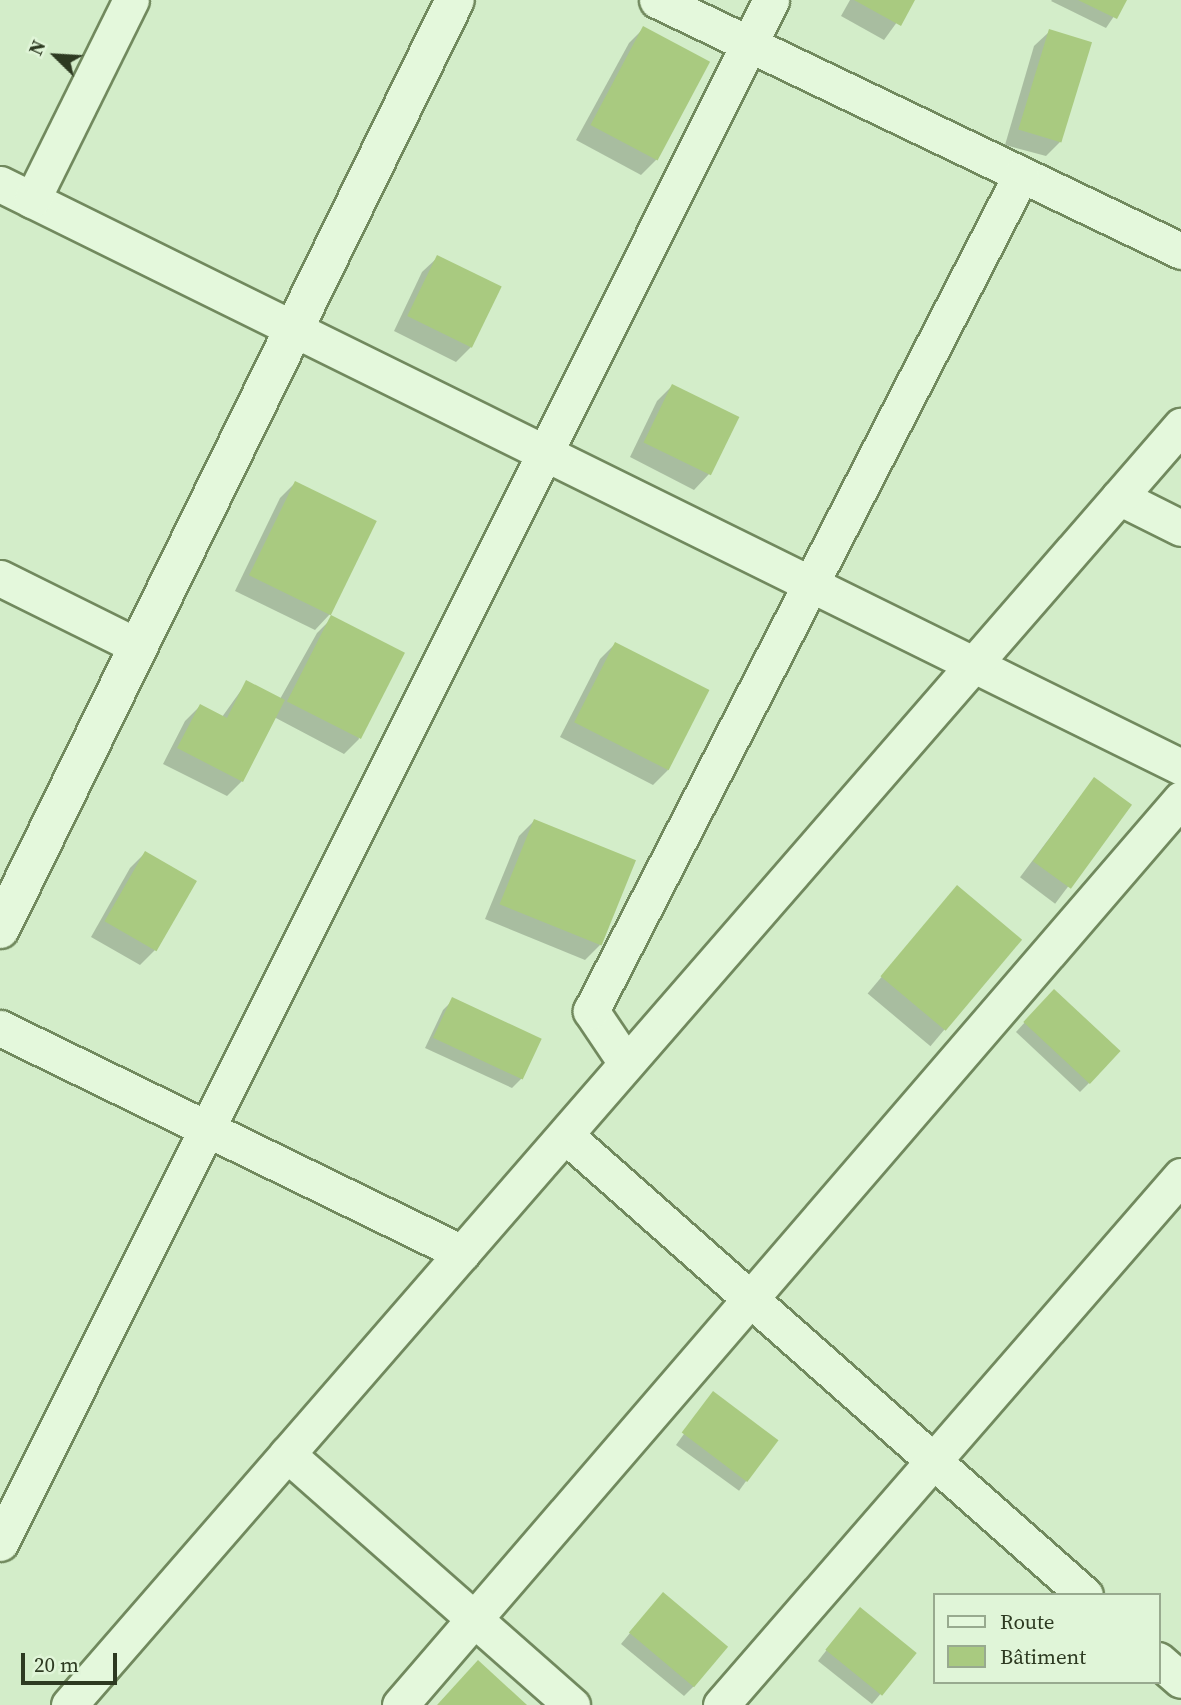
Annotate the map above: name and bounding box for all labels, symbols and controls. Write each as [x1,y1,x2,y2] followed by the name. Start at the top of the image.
[21,21,91,91] north arrow
[22,36,52,59] text: N
[932,1593,1160,1684] legend
[1000,1607,1055,1636] text: Route
[24,1638,121,1682] scale bar
[1000,1642,1086,1671] text: Bâtiment
[34,1650,79,1679] text: 20 m

